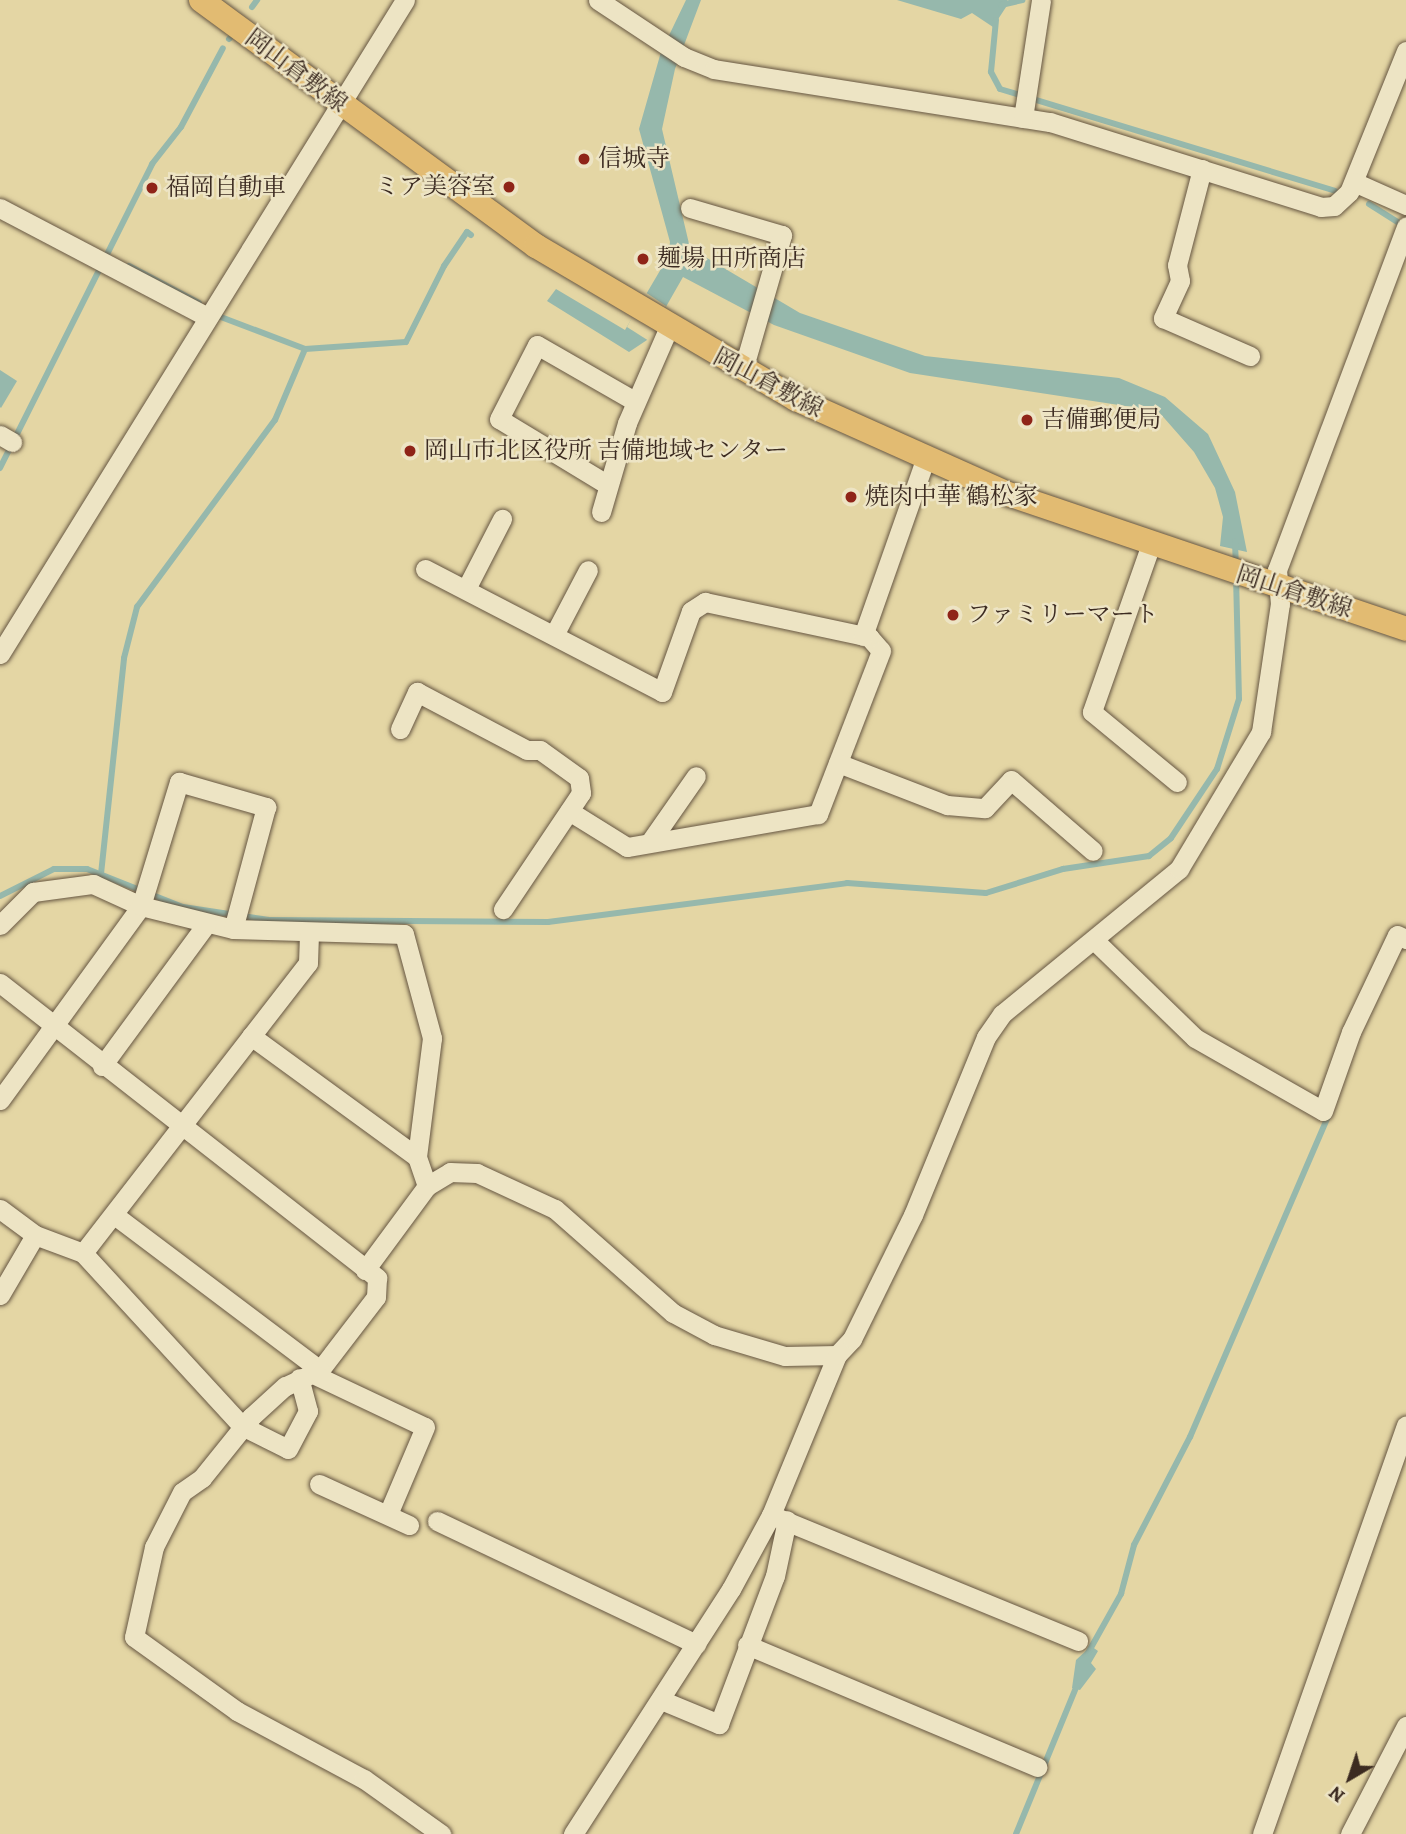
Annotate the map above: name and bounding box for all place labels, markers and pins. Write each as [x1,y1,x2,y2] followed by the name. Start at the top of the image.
[598,145,670,173] place label: 信城寺
[576,151,592,167] marker: 信城寺
[375,173,495,201] place label: ミア美容室
[166,174,286,202] place label: 福岡自動車
[501,179,517,195] marker: ミア美容室
[144,180,160,196] marker: 福岡自動車
[657,245,806,273] place label: 麺場 田所商店
[635,251,651,267] marker: 麺場 田所商店
[1041,406,1161,434] place label: 吉備郵便局
[1019,412,1035,428] marker: 吉備郵便局
[424,437,789,465] place label: 岡山市北区役所 吉備地域センター
[402,443,418,459] marker: 岡山市北区役所 吉備地域センター
[865,483,1038,511] place label: 焼肉中華 鶴松家
[843,489,859,505] marker: 焼肉中華 鶴松家
[967,601,1159,629] place label: ファミリーマート
[945,607,961,623] marker: ファミリーマート

